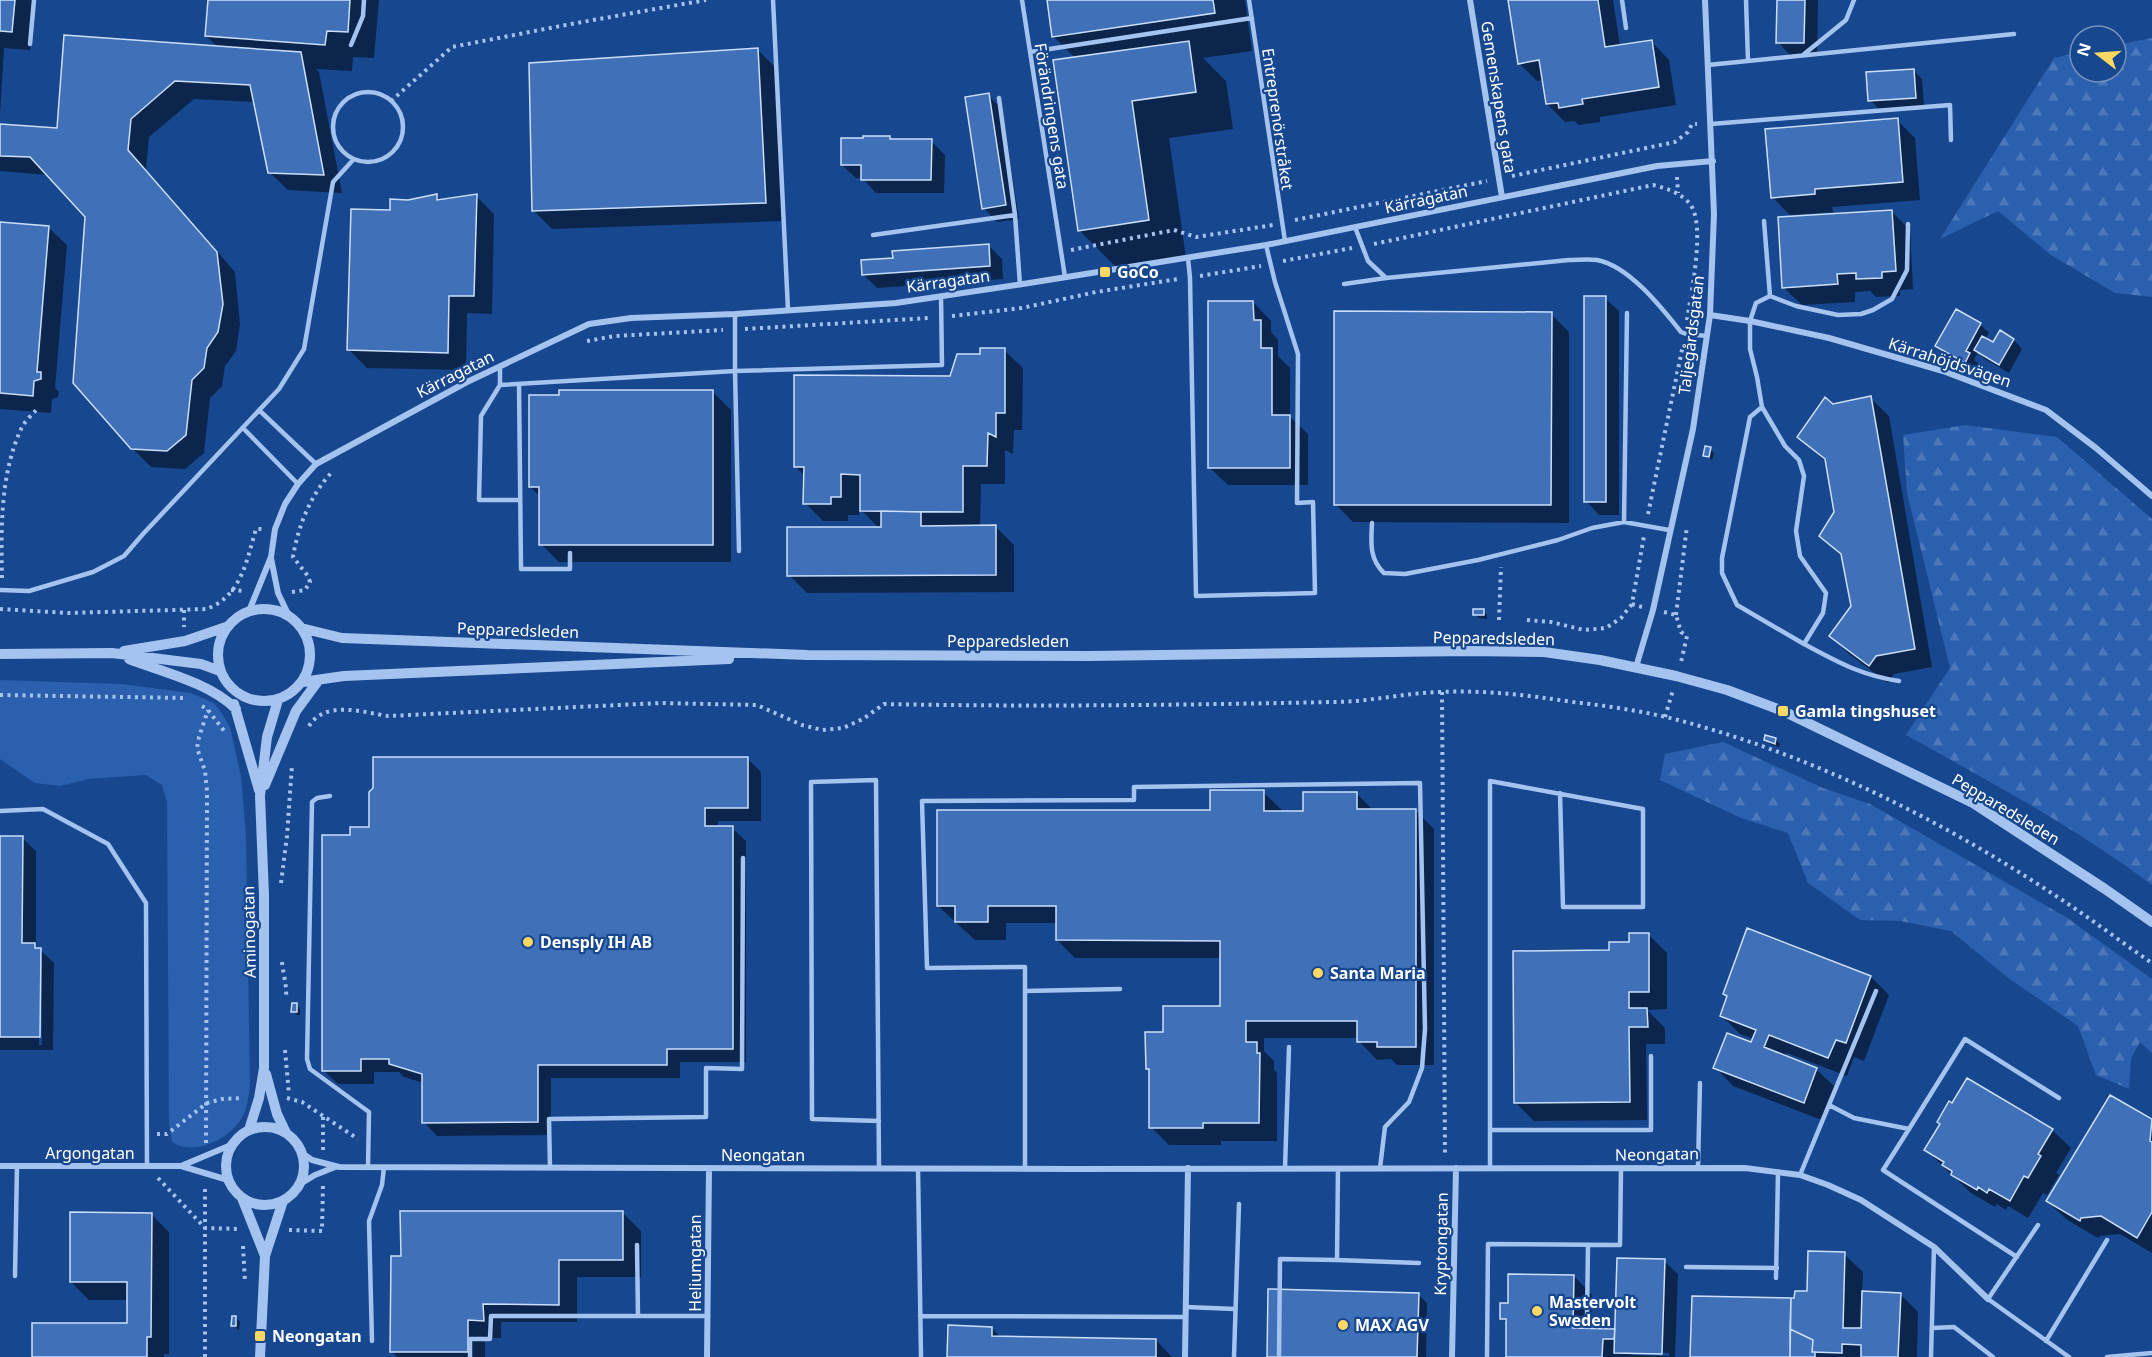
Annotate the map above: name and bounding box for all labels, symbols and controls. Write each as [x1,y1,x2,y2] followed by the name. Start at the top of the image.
[1476,19,1522,175] street label: Gemenskapens gata
[2068,24,2128,84] north arrow
[2071,40,2096,59] text: N
[1030,41,1074,191] street label: Förändringens gata
[1257,47,1299,192] street label: Entreprenörstråket
[1383,179,1469,219] street label: Kärragatan
[1117,261,1159,283] place label: GoCo
[905,264,991,298] street label: Kärragatan
[1098,265,1112,279] marker: GoCo
[1673,274,1709,396] street label: Taljegårdsgatan
[1886,332,2014,392] street label: Kärrahöjdsvägen
[412,345,498,403] street label: Kärragatan
[457,617,579,643] street label: Pepparedsleden
[1433,626,1555,650] street label: Pepparedsleden
[947,630,1069,652] street label: Pepparedsleden
[1795,700,1936,722] place label: Gamla tingshuset
[1776,704,1790,718] marker: Gamla tingshuset
[1948,768,2064,850] street label: Pepparedsleden
[237,886,261,978] street label: Aminogatan
[540,931,652,953] place label: Densply IH AB
[521,935,535,949] marker: Densply IH AB
[1330,962,1426,984] place label: Santa Maria
[1311,966,1325,980] marker: Santa Maria
[45,1142,135,1164] street label: Argongatan
[1615,1142,1699,1166] street label: Neongatan
[721,1144,805,1166] street label: Neongatan
[1429,1192,1453,1296] street label: Kryptongatan
[684,1214,706,1312] street label: Heliumgatan
[1549,1291,1636,1331] place label: Mastervolt Sweden
[1530,1304,1544,1318] marker: Mastervolt Sweden
[1355,1314,1429,1336] place label: MAX AGV
[1336,1318,1350,1332] marker: MAX AGV
[272,1325,362,1347] place label: Neongatan
[253,1329,267,1343] marker: Neongatan

